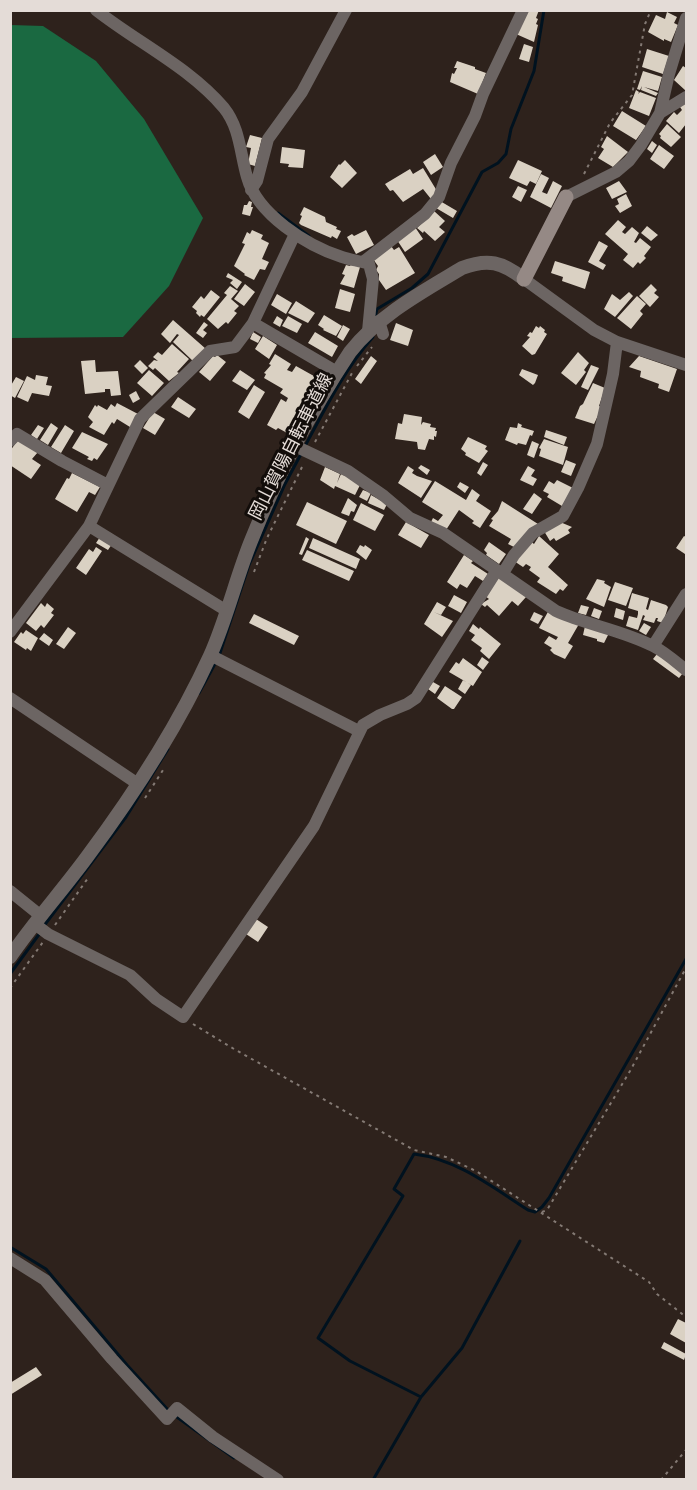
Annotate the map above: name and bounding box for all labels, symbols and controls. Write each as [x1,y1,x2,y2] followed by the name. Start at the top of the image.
[246,370,338,524] street label: 岡山賀陽自転車道線

